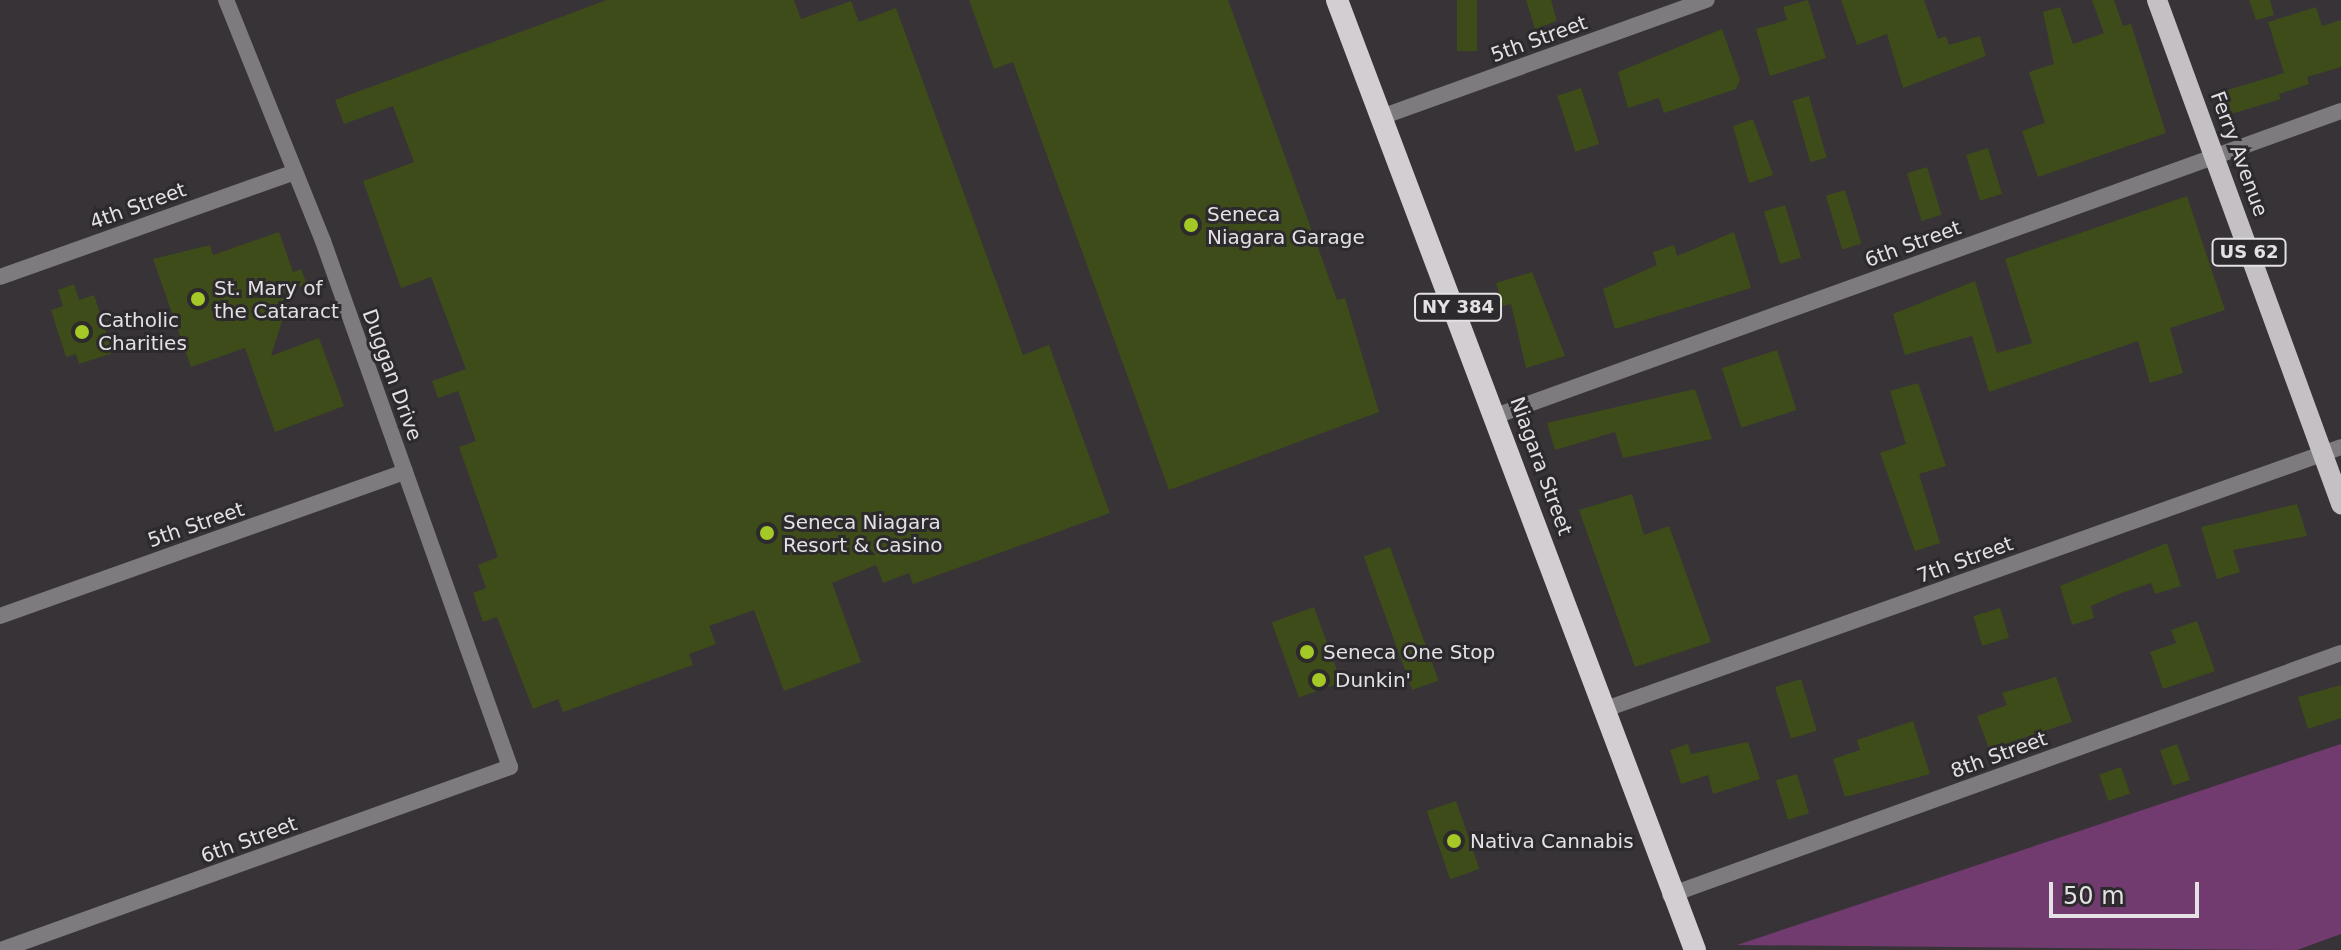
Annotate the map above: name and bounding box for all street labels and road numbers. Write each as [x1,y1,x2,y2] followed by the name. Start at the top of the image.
[1488,11,1590,67] street label: 5th Street
[2205,88,2273,220] street label: Ferry Avenue
[87,178,189,234] street label: 4th Street
[1862,216,1964,272] street label: 6th Street
[2211,238,2287,266] road number: US 62
[1414,293,1502,321] road number: NY 384
[357,306,427,444] street label: Duggan Drive
[1505,394,1577,538] street label: Niagara Street
[145,497,247,553] street label: 5th Street
[1914,532,2016,588] street label: 7th Street
[1948,727,2050,783] street label: 8th Street
[198,812,300,868] street label: 6th Street

